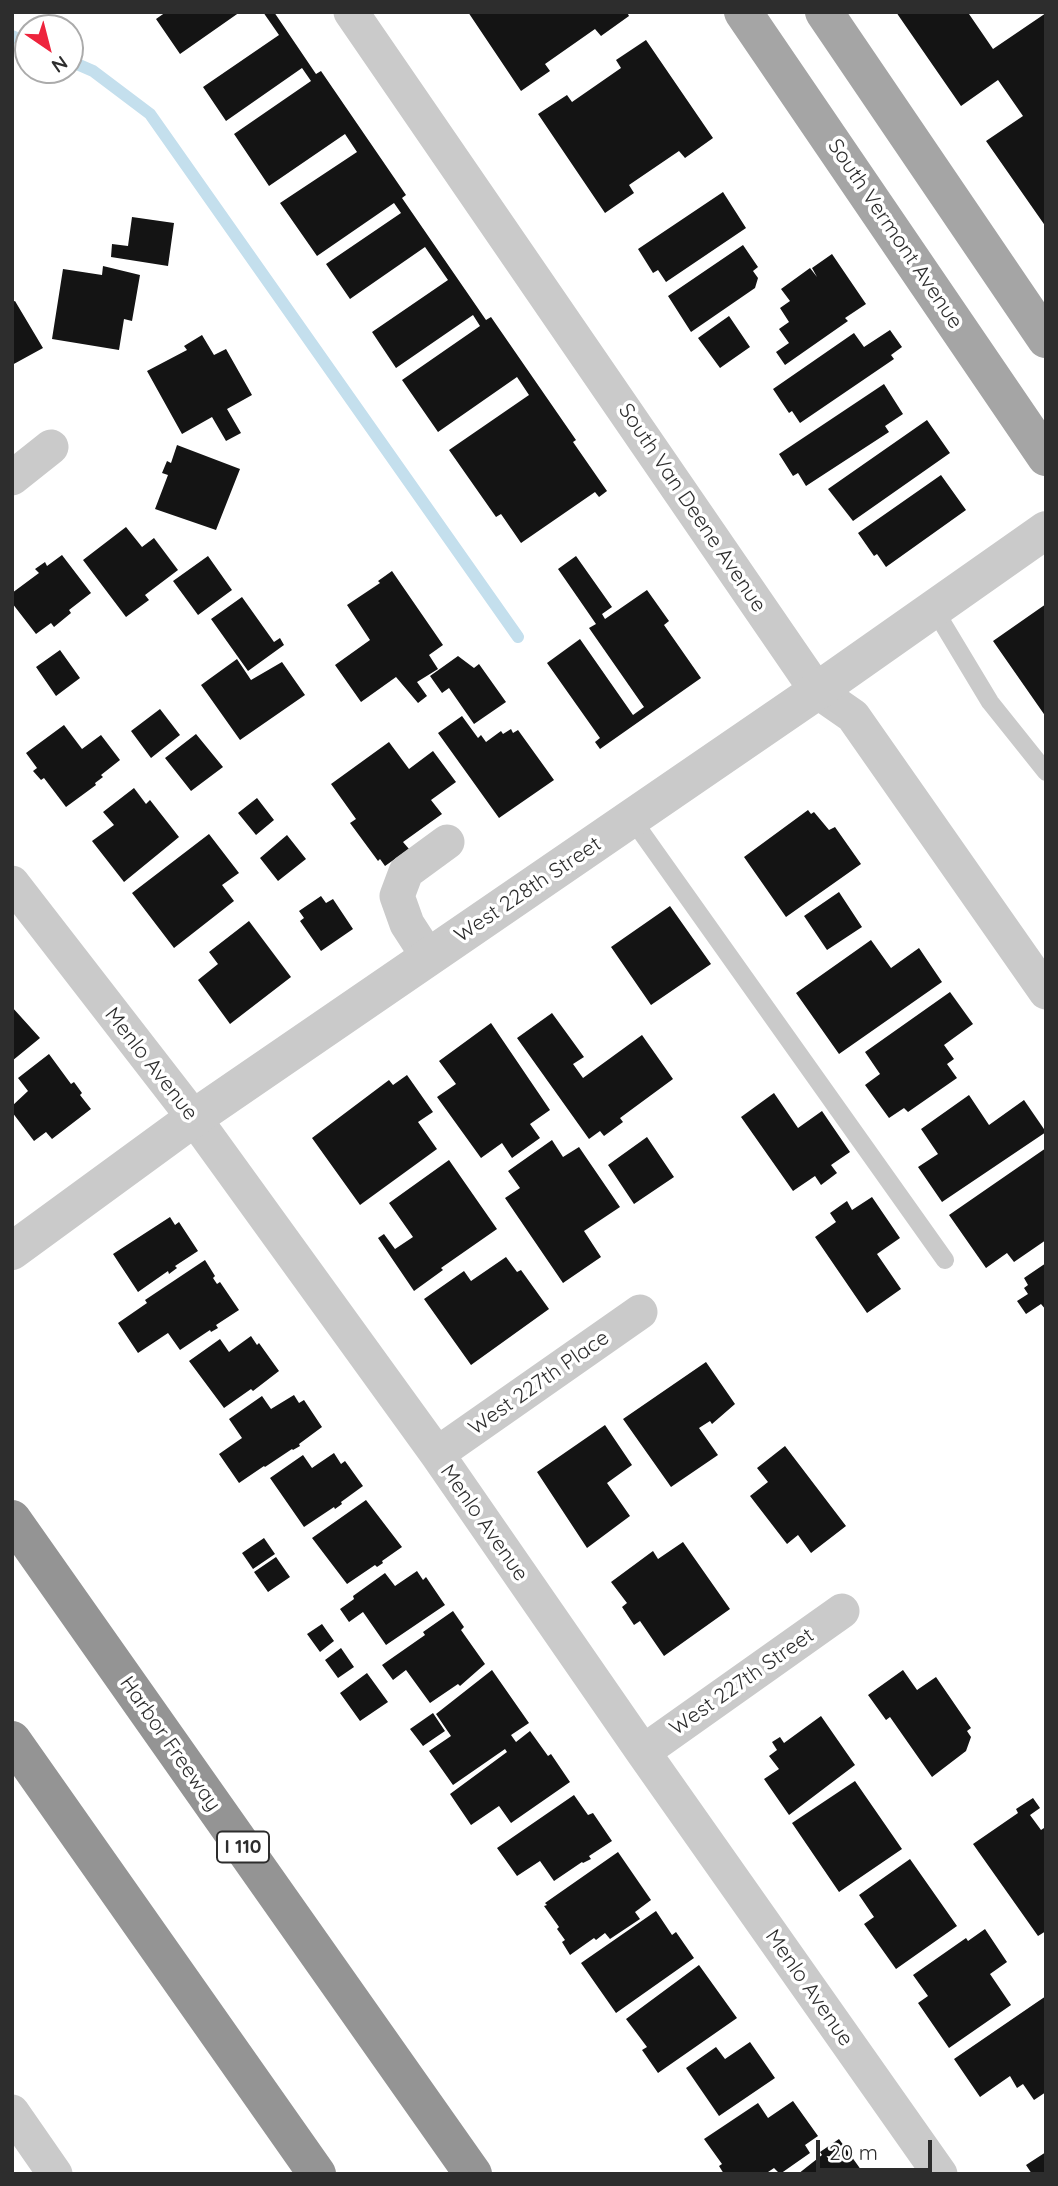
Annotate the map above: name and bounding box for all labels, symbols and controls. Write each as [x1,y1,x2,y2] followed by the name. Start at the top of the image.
[14,14,84,84] north arrow
[47,51,73,78] text: N
[822,134,968,334] street label: South Vermont Avenue
[613,399,771,617] street label: South Van Deene Avenue
[450,832,606,948] street label: West 228th Street
[99,1003,203,1125] street label: Menlo Avenue
[464,1325,614,1441] street label: West 227th Place
[435,1460,533,1586] street label: Menlo Avenue
[665,1623,819,1741] street label: West 227th Street
[114,1672,226,1816] street label: Harbor Freeway
[217,1831,269,1862] road number: I 110
[760,1925,858,2051] street label: Menlo Avenue
[820,2126,936,2170] scale bar
[829,2139,878,2165] text: 20 m

